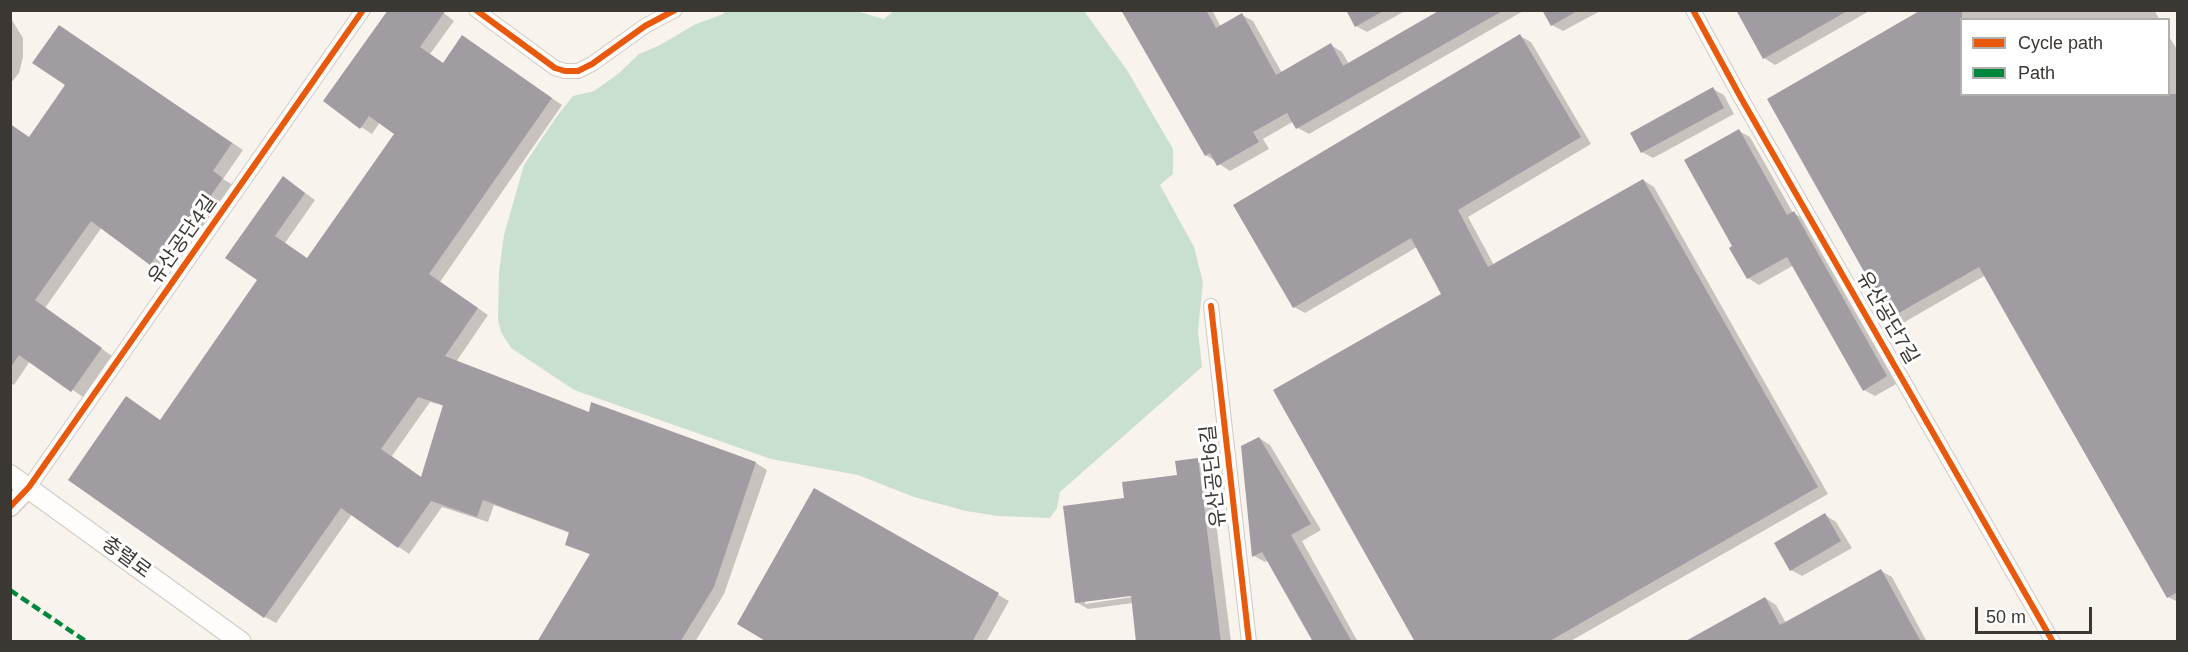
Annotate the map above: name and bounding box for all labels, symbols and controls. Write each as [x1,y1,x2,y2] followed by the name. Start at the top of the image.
[1960,18,2170,96] legend
[2018,33,2103,53] text: Cycle path
[2018,63,2055,83] text: Path
[144,191,222,289] street label: 유산공단4길
[1851,267,1923,369] street label: 유산공단7길
[1197,423,1231,529] street label: 유산공단6길
[97,532,155,584] street label: 충렬로
[1978,595,2095,633] scale bar
[1986,607,2026,627] text: 50 m

